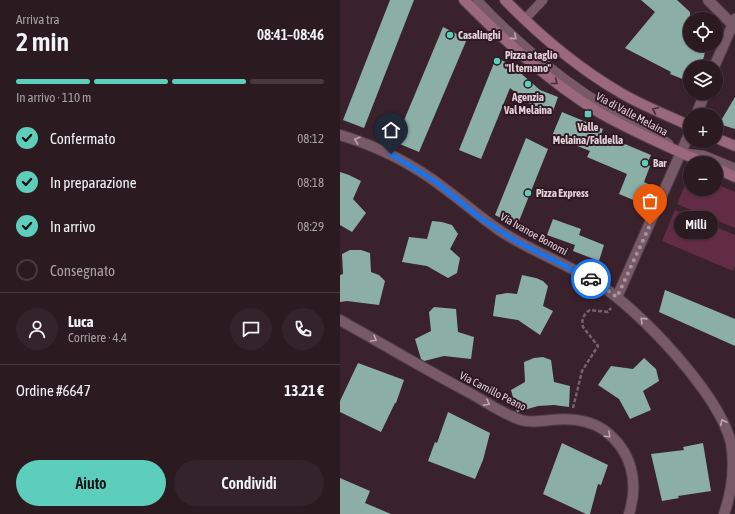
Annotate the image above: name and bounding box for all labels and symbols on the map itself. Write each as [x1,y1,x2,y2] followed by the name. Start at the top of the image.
[458,29,501,41] place label: Casalinghi
[445,30,455,40] marker: Casalinghi
[510,33,517,40] one-way arrow
[505,49,558,74] place label: Pizza a taglio "Il ternano"
[492,56,502,66] marker: Pizza a taglio "Il ternano"
[551,77,558,84] one-way arrow
[523,79,533,89] marker: Agenzia Val Melaina
[594,90,670,138] street label: Via di Valle Melaina
[503,91,552,116] place label: Agenzia Val Melaina
[651,107,659,115] one-way arrow
[583,109,593,119] marker: Valle Melaina/Faldella
[374,113,408,154] pin
[553,121,623,146] place label: Valle Melaina/Faldella
[354,136,361,145] one-way arrow
[653,157,667,169] place label: Bar
[640,158,650,168] marker: Bar
[633,184,667,225] pin
[536,187,589,199] place label: Pizza Express
[523,188,533,198] marker: Pizza Express
[498,211,570,257] street label: Via Ivanoe Bonomi
[674,211,718,239] callout: Milli
[571,259,611,299] courier
[640,318,648,325] one-way arrow
[370,334,377,341] one-way arrow
[458,369,528,413] street label: Via Camillo Peano
[483,398,490,405] one-way arrow
[720,419,728,426] one-way arrow
[603,430,611,437] one-way arrow

